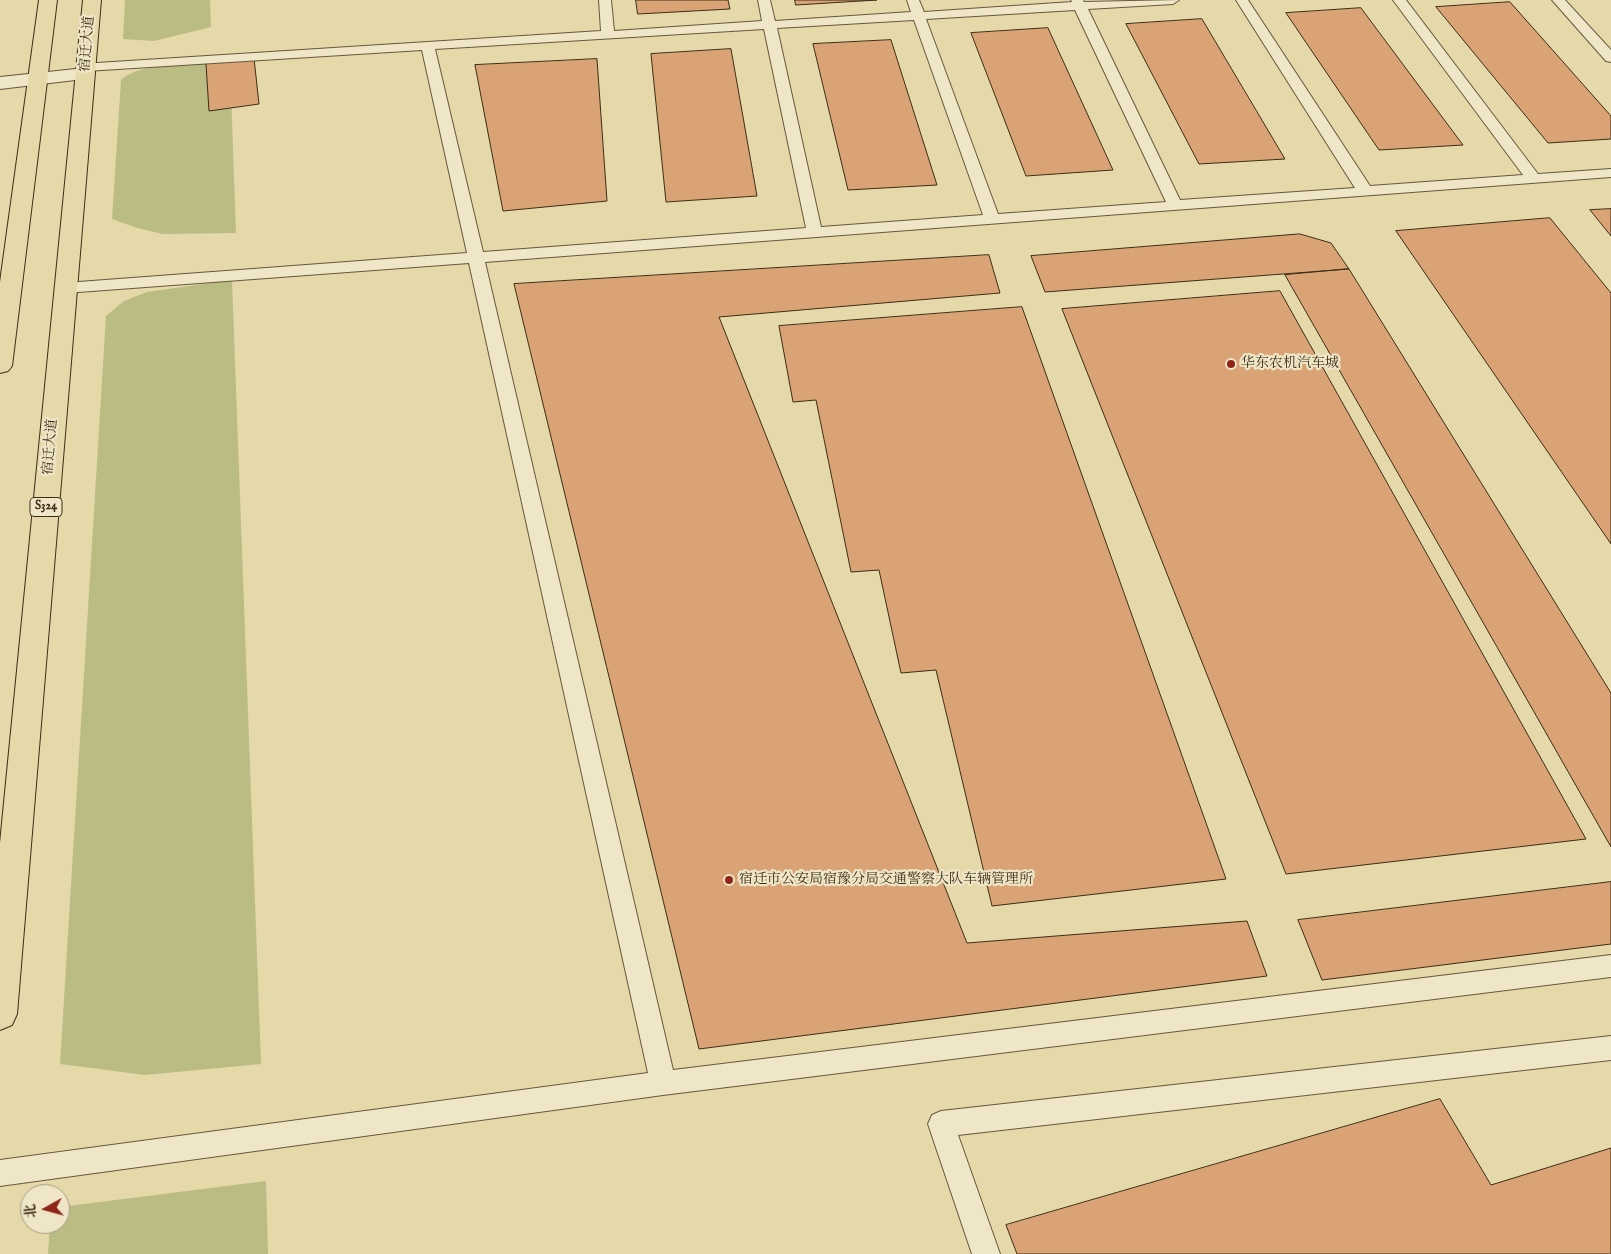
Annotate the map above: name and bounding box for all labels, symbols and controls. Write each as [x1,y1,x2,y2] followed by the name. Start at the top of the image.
[77,15,99,73] street label: 宿迁大道
[1241,356,1339,372] place label: 华东农机汽车城
[1225,358,1237,370] marker: 华东农机汽车城
[40,418,62,476] street label: 宿迁大道
[30,498,62,516] road number: S324
[739,872,1033,888] place label: 宿迁市公安局宿豫分局交通警察大队车辆管理所
[723,874,735,886] marker: 宿迁市公安局宿豫分局交通警察大队车辆管理所
[20,1184,70,1234] north arrow
[21,1203,41,1219] text: 北

